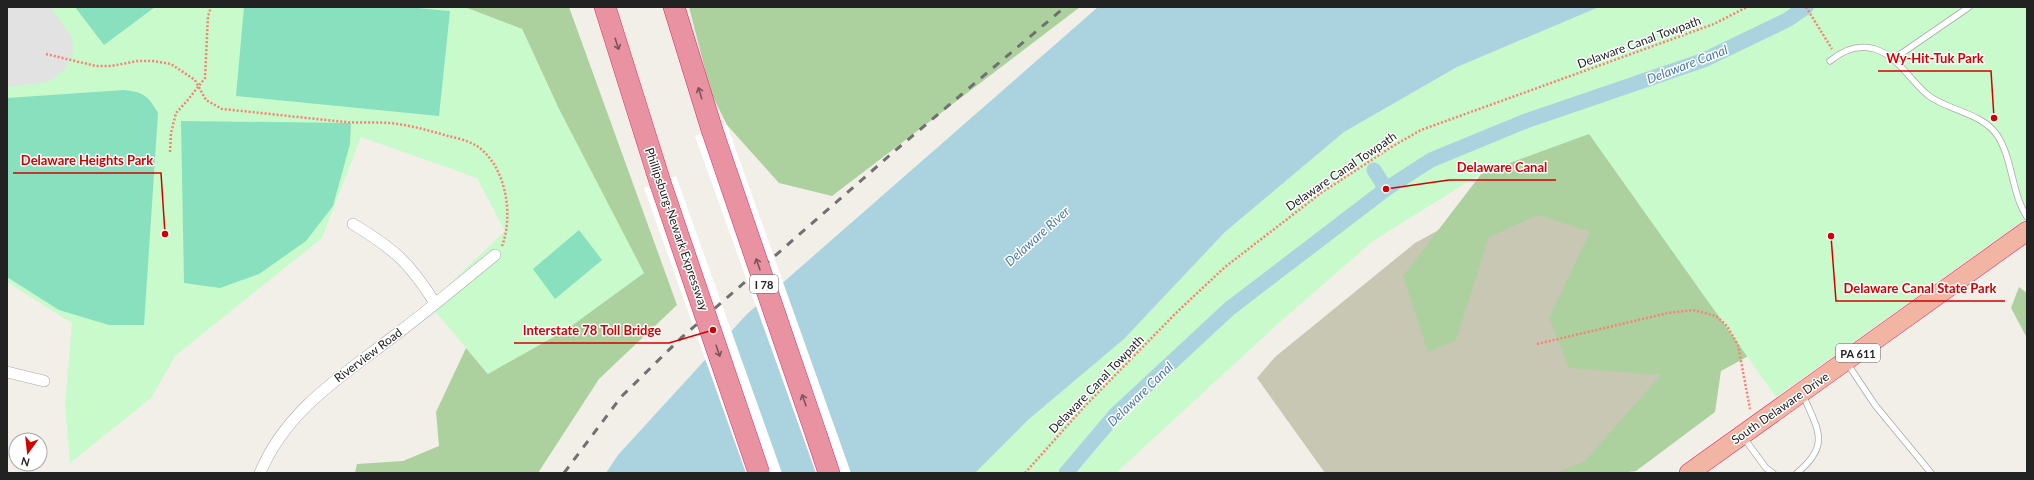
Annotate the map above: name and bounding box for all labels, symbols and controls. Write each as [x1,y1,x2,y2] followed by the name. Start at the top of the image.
[1575,13,1703,71] street label: Delaware Canal Towpath
[614,38,621,51] one-way arrow
[1644,41,1730,87] water label: Delaware Canal
[1878,46,1991,71] callout: Wy-Hit-Tuk Park
[1886,50,1984,66] text: Wy-Hit-Tuk Park
[696,86,703,99] one-way arrow
[1283,128,1399,214] street label: Delaware Canal Towpath
[642,145,712,313] street label: Phillipsburg-Newark Expressway
[13,148,161,173] callout: Delaware Heights Park
[21,152,153,168] text: Delaware Heights Park
[1449,155,1556,180] callout: Delaware Canal
[1457,159,1547,175] text: Delaware Canal
[1001,202,1073,269] water label: Delaware River
[754,258,761,271] one-way arrow
[750,275,778,293] road number: I 78
[1836,276,2005,301] callout: Delaware Canal State Park
[1843,280,1997,296] text: Delaware Canal State Park
[514,318,669,343] callout: Interstate 78 Toll Bridge
[523,322,661,338] text: Interstate 78 Toll Bridge
[331,325,405,385] street label: Riverview Road
[1045,332,1147,436] street label: Delaware Canal Towpath
[1836,344,1880,362] road number: PA 611
[715,345,722,358] one-way arrow
[1104,359,1176,429] water label: Delaware Canal
[1728,369,1832,447] street label: South Delaware Drive
[800,395,808,407] one-way arrow
[8,432,48,472] north arrow
[20,455,31,470] text: N

